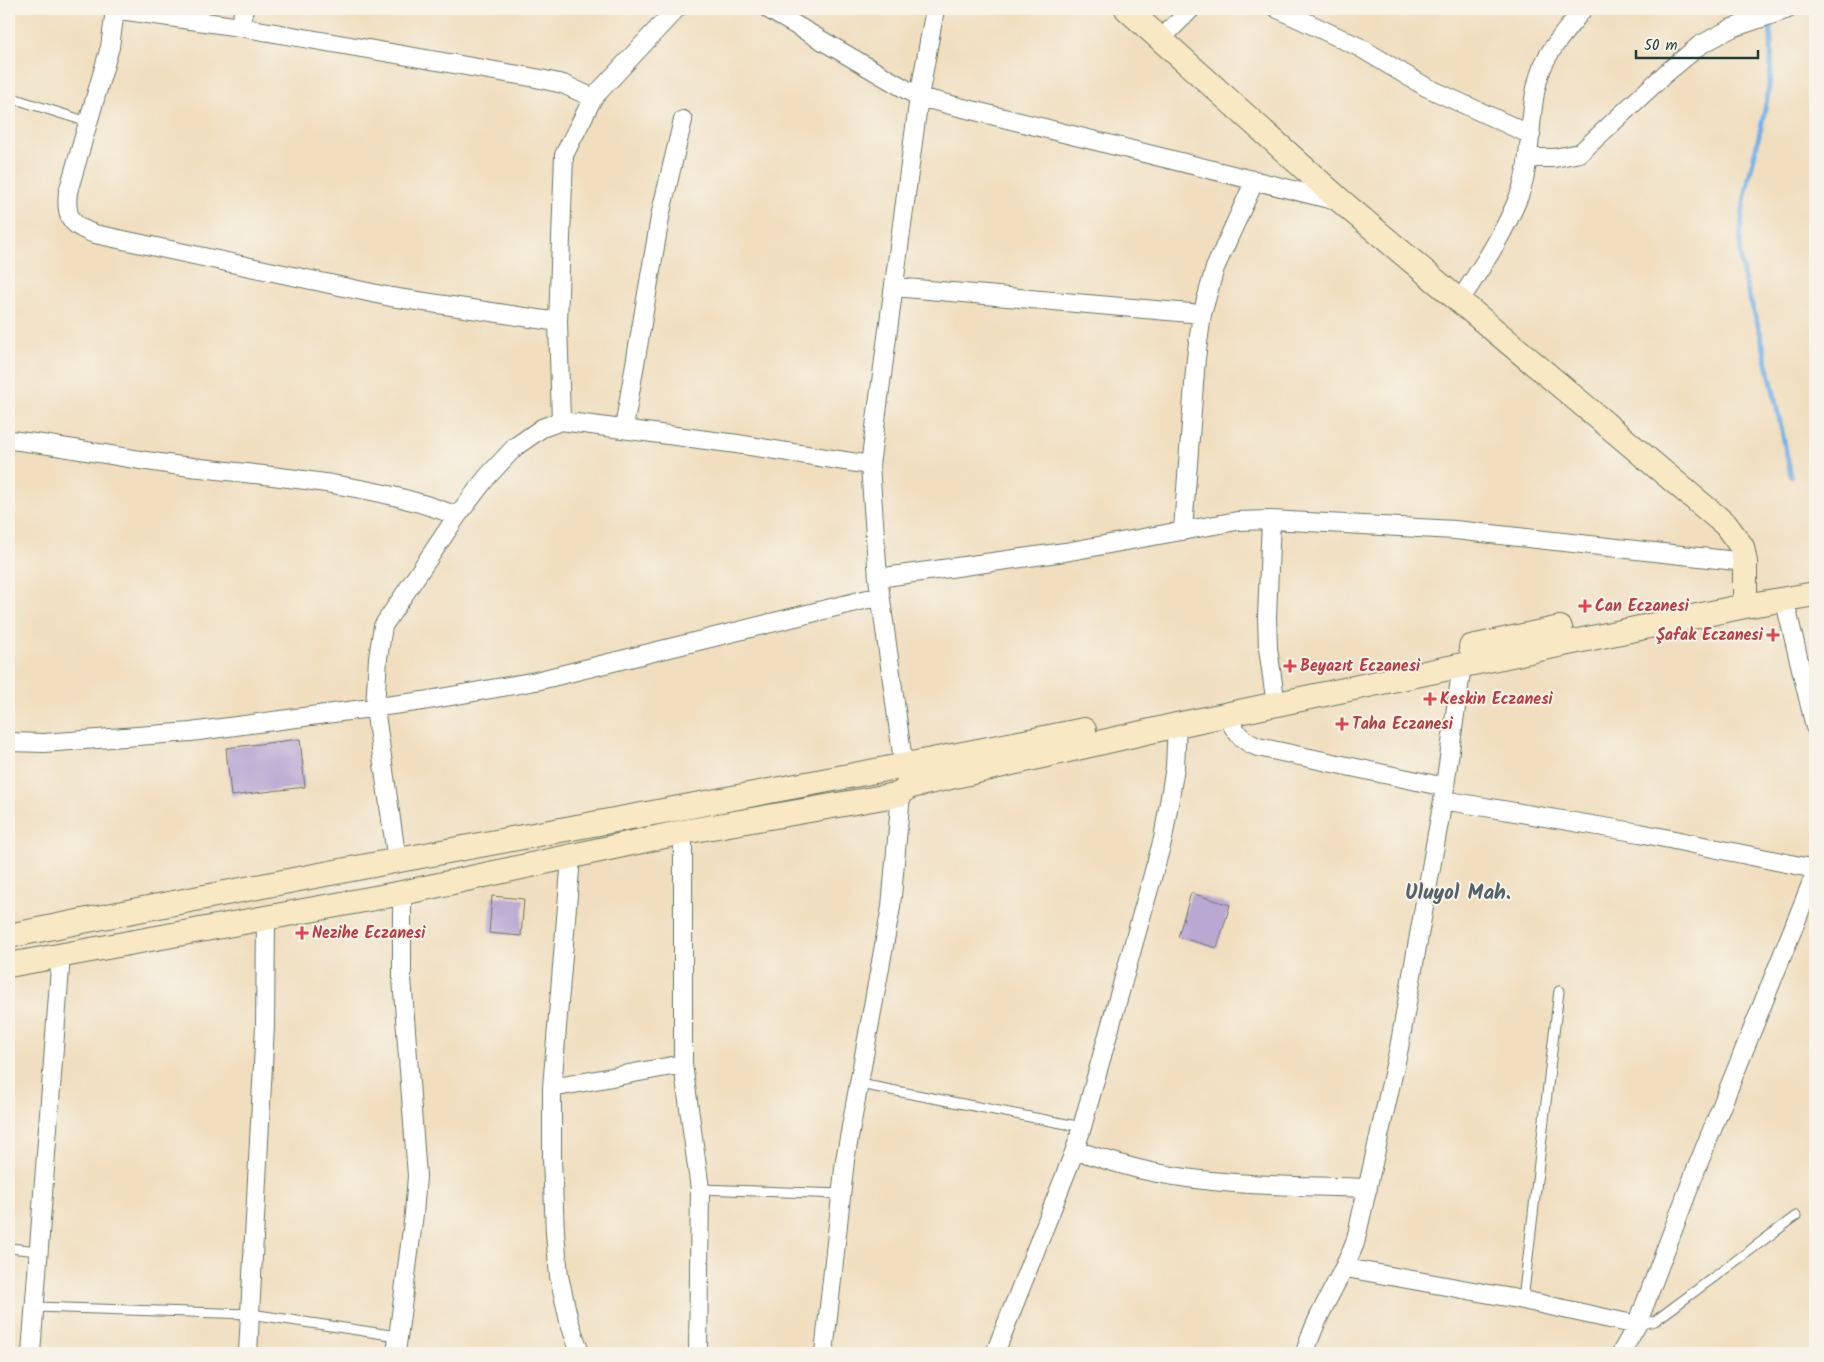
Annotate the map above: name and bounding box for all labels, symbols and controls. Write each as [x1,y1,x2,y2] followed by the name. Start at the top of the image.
[1636,28,1759,60] scale bar
[1644,34,1678,58] text: 50 m
[1595,594,1690,619] place label: Can Eczanesi
[1579,600,1591,612] marker: Can Eczanesi
[1656,623,1764,648] place label: Şafak Eczanesi
[1767,629,1779,641] marker: Şafak Eczanesi
[1300,654,1421,679] place label: Beyazıt Eczanesi
[1284,660,1296,672] marker: Beyazıt Eczanesi
[1440,687,1554,712] place label: Keskin Eczanesi
[1424,693,1436,705] marker: Keskin Eczanesi
[1352,712,1454,737] place label: Taha Eczanesi
[1336,718,1348,730] marker: Taha Eczanesi
[1405,877,1511,910] district label: Uluyol Mah.
[312,921,426,946] place label: Nezihe Eczanesi
[296,927,308,939] marker: Nezihe Eczanesi

